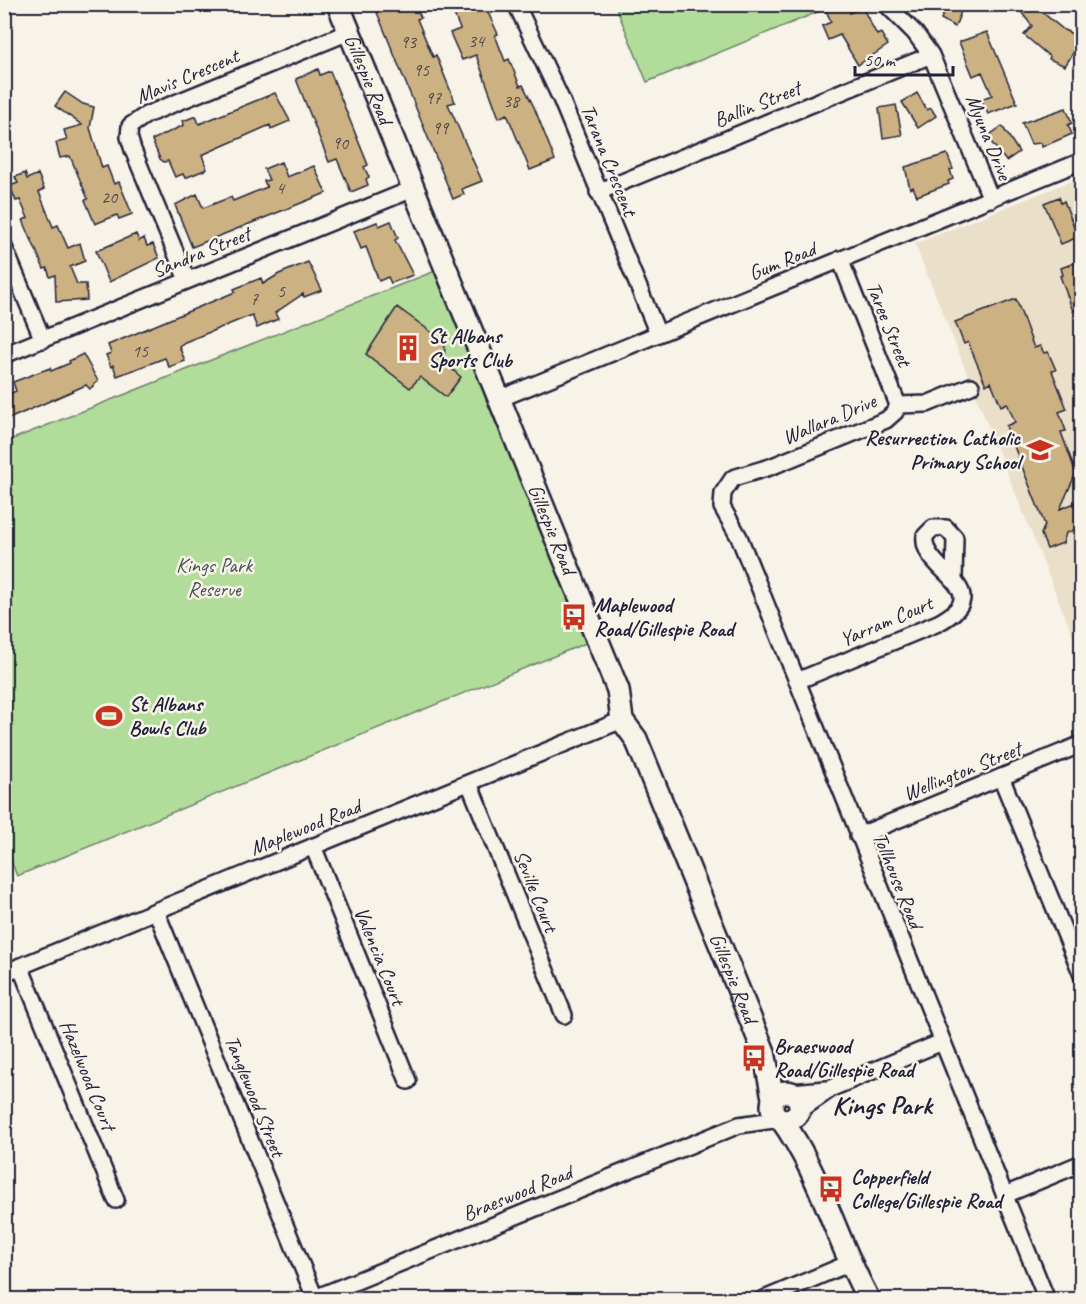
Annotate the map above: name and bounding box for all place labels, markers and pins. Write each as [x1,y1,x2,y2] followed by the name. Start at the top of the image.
[428,323,513,373] place label: St Albans Sports Club
[393,333,423,363] building icon: St Albans Sports Club
[865,425,1024,475] place label: Resurrection Catholic Primary School
[1025,435,1055,465] school or university icon: Resurrection Catholic Primary School
[594,592,737,642] place label: Maplewood Road/Gillespie Road
[559,602,589,632] bus stop icon: Maplewood Road/Gillespie Road
[129,691,207,741] place label: St Albans Bowls Club
[94,701,124,731] sports icon: St Albans Bowls Club
[774,1033,917,1083] place label: Braeswood Road/Gillespie Road
[739,1043,769,1073] bus stop icon: Braeswood Road/Gillespie Road
[851,1164,1005,1214] place label: Copperfield College/Gillespie Road
[816,1174,846,1204] bus stop icon: Copperfield College/Gillespie Road

